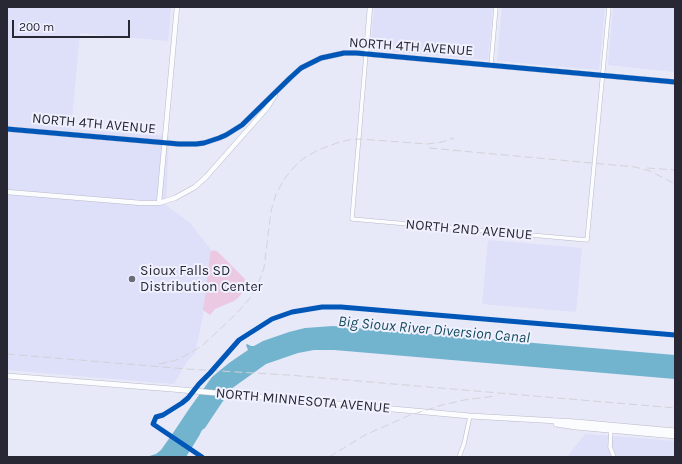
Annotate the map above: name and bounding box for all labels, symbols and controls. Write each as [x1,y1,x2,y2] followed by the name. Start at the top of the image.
[14,12,132,38] scale bar
[19,20,54,34] text: 200 m
[348,34,474,60] street label: NORTH 4TH AVENUE
[31,110,157,138] street label: NORTH 4TH AVENUE
[405,216,533,244] street label: NORTH 2ND AVENUE
[140,263,263,296] place label: Sioux Falls SD Distribution Center
[127,274,137,284] marker: Sioux Falls SD Distribution Center
[337,313,531,347] water label: Big Sioux River Diversion Canal
[215,385,391,417] street label: NORTH MINNESOTA AVENUE

